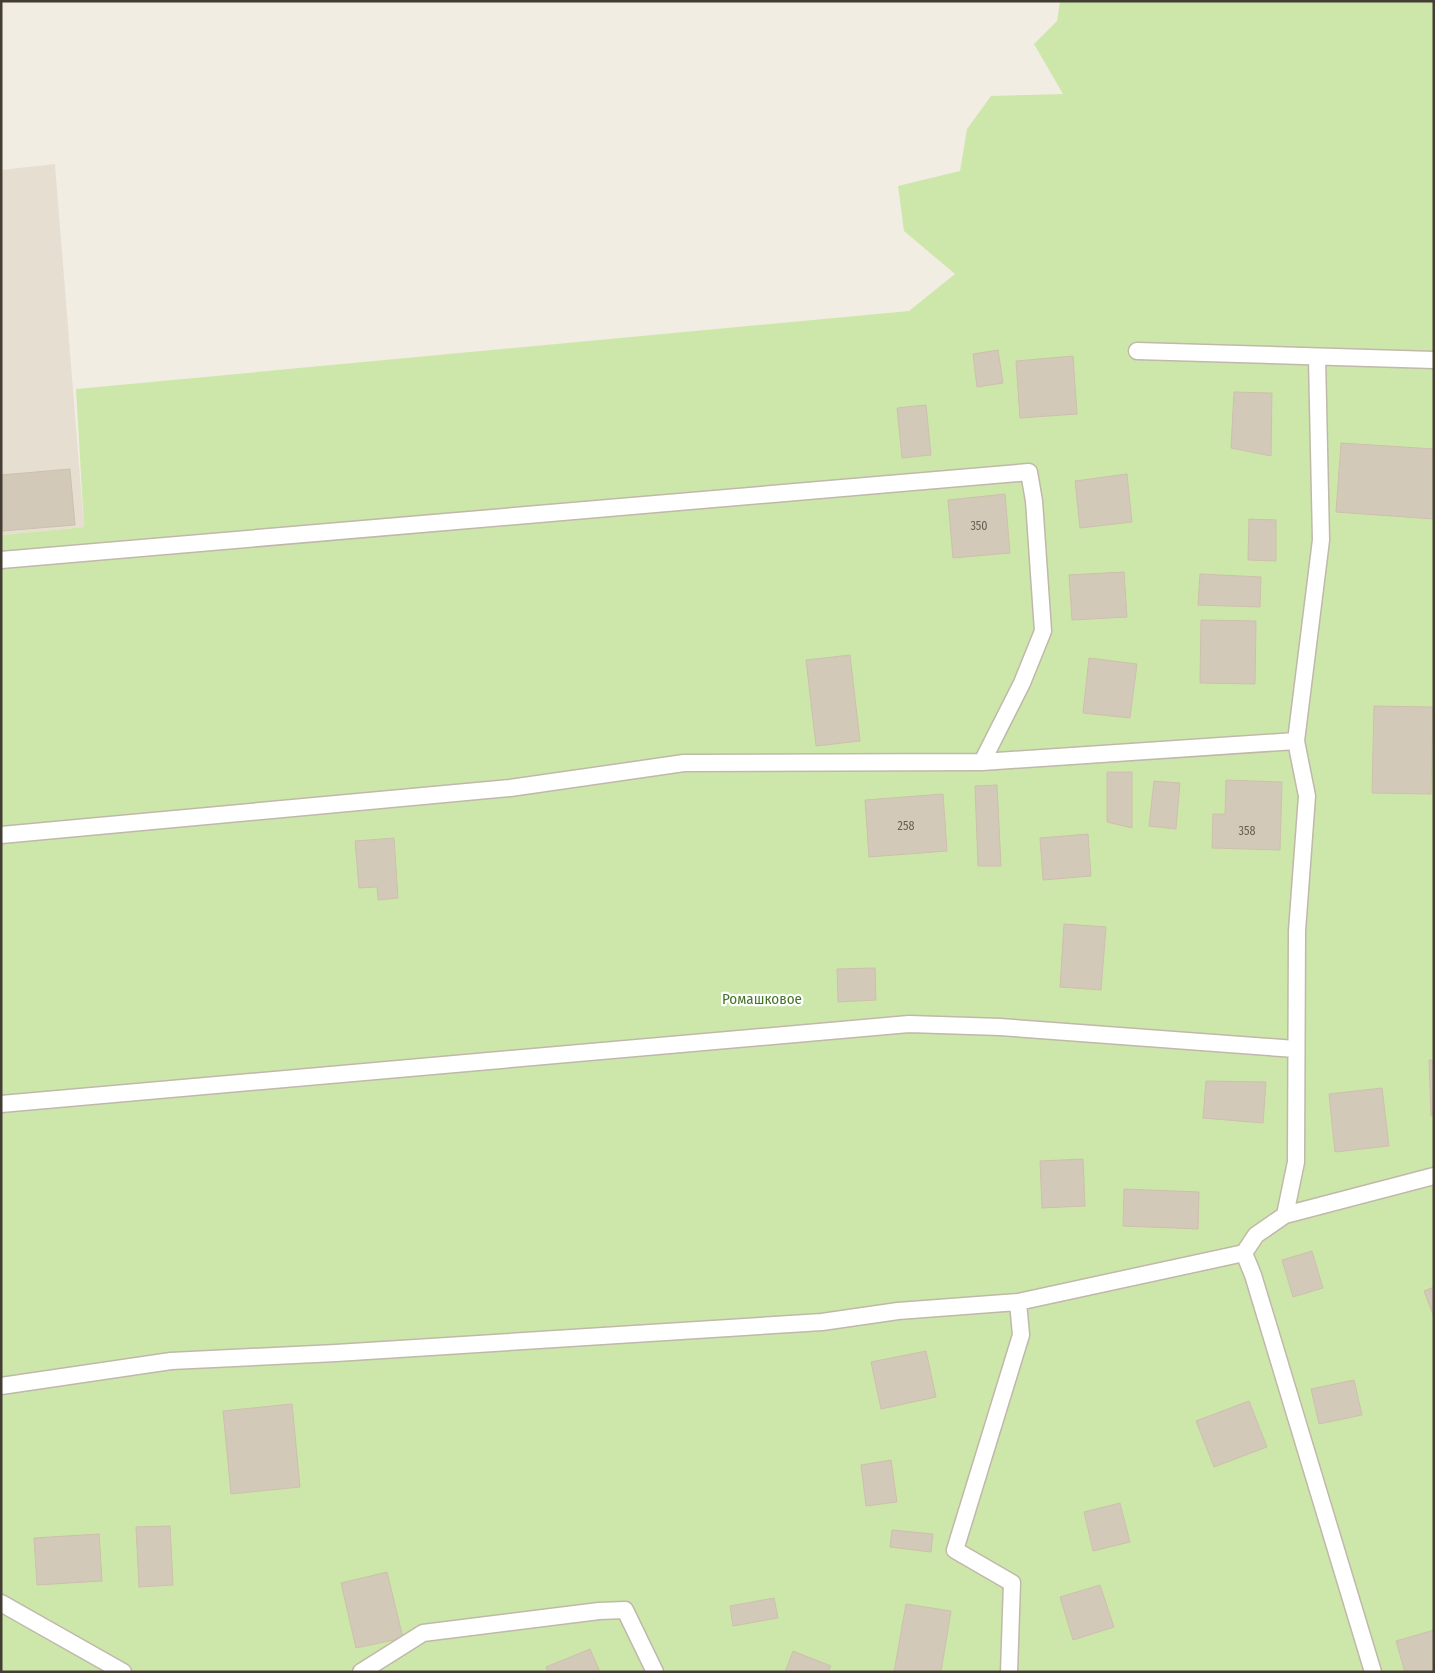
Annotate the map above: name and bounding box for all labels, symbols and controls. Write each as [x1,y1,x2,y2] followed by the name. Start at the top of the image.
[970,519,988,533] house number: 350
[898,819,914,833] house number: 258
[1239,824,1255,838] house number: 358
[722,990,802,1008] park label: Ромашковое

